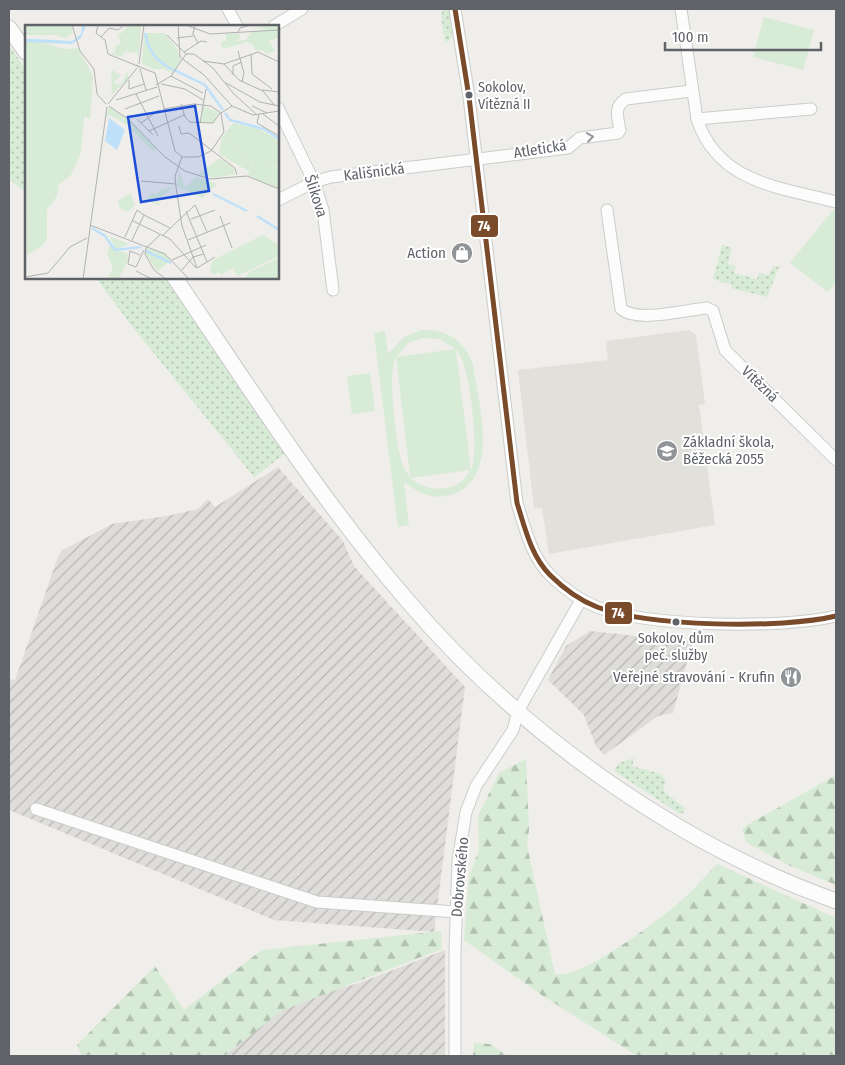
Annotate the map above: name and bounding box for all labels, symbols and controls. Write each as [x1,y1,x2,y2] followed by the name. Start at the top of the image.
[665,20,821,52] scale bar
[25,25,279,279] inset map
[672,28,709,46] text: 100 m
[478,79,530,113] place label: Sokolov, Vítězná II
[464,90,474,100] marker: Sokolov, Vítězná II
[586,132,594,143] one-way arrow
[512,136,568,162] street label: Atletická
[342,159,406,185] street label: Kališnická
[301,172,331,220] street label: Šlikova
[470,214,499,238] line badge: 74
[478,218,490,235] text: 74
[450,241,474,265] shop icon: Action
[407,244,446,262] place label: Action
[738,362,782,406] street label: Vítězná
[683,433,774,468] place label: Základní škola, Běžecká 2055
[655,439,679,463] school or university icon: Základní škola, Běžecká 2055
[604,601,633,625] line badge: 74
[612,605,624,622] text: 74
[671,617,681,627] marker: Sokolov, dům peč. služby
[638,630,714,664] place label: Sokolov, dům peč. služby
[779,665,803,689] restaurant icon: Veřejné stravování - Krufin
[613,668,775,686] place label: Veřejné stravování - Krufin
[448,836,472,918] street label: Dobrovského

